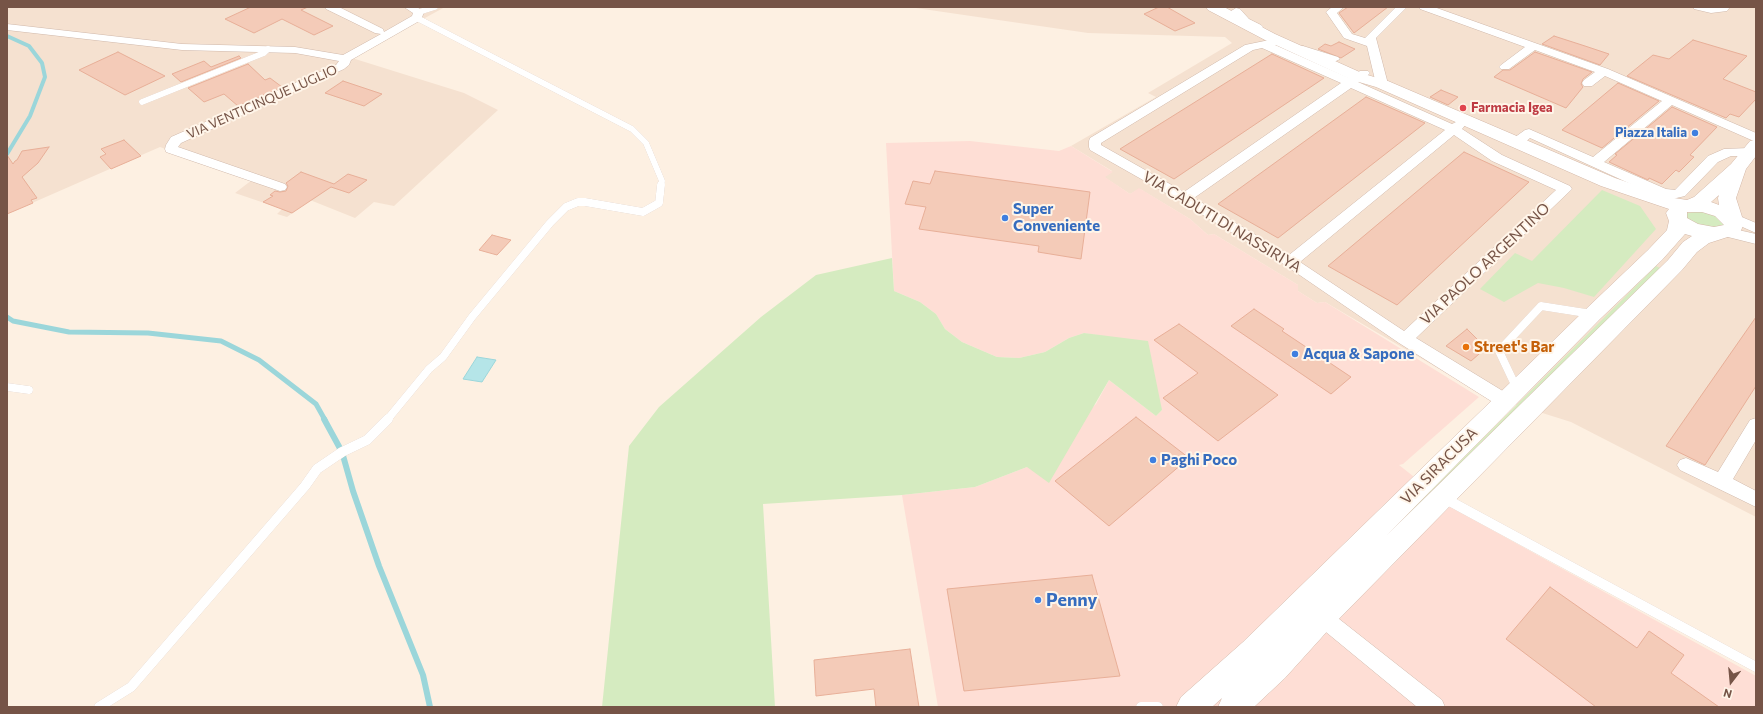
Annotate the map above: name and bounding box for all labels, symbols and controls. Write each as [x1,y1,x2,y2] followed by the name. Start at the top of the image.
[184,62,340,142] street label: VIA VENTICINQUE LUGLIO
[1471,100,1553,116] place label: Farmacia Igea
[1458,103,1468,113] marker: Farmacia Igea
[1615,125,1687,141] place label: Piazza Italia
[1690,128,1700,138] marker: Piazza Italia
[1140,168,1304,276] street label: VIA CADUTI DI NASSIRIYA
[1416,199,1554,329] street label: VIA PAOLO ARGENTINO
[1013,200,1100,235] place label: Super Conveniente
[1000,213,1010,223] marker: Super Conveniente
[1474,338,1555,356] place label: Street's Bar
[1461,342,1471,352] marker: Street's Bar
[1303,345,1414,363] place label: Acqua & Sapone
[1290,349,1300,359] marker: Acqua & Sapone
[1397,424,1481,508] street label: VIA SIRACUSA
[1161,451,1237,469] place label: Paghi Poco
[1148,455,1158,465] marker: Paghi Poco
[1046,589,1097,611] place label: Penny
[1033,595,1043,605] marker: Penny
[1711,662,1751,702] north arrow
[1722,687,1733,701] text: N

